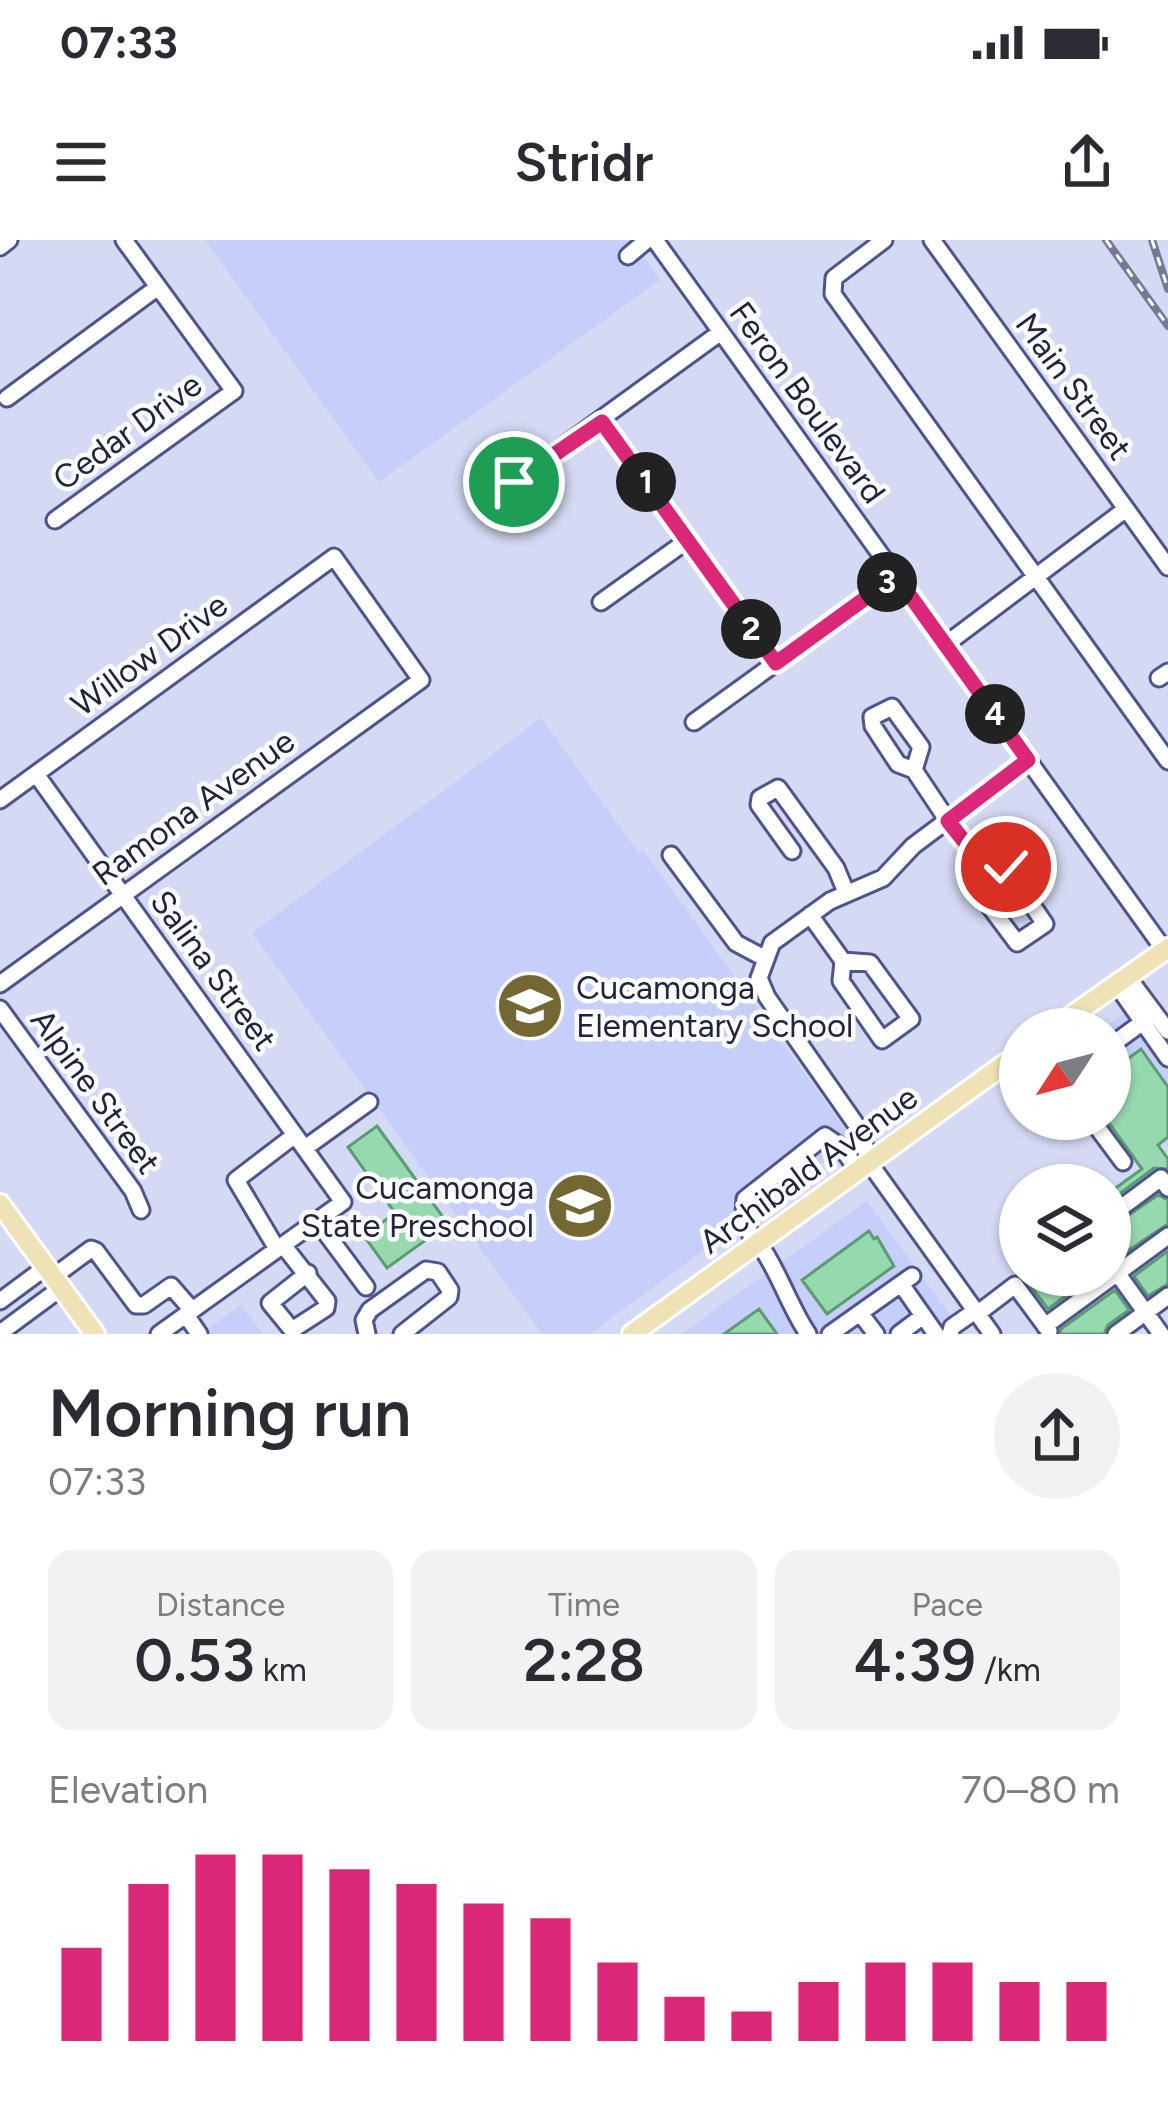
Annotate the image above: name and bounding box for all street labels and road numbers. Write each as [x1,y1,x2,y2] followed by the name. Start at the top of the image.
[722,294,894,511] street label: Feron Boulevard
[1007,306,1140,467] street label: Main Street
[46,365,209,498] street label: Cedar Drive
[64,585,235,724] street label: Willow Drive
[85,721,302,894] street label: Ramona Avenue
[143,883,285,1058] street label: Salina Street
[23,1001,168,1181] street label: Alpine Street
[692,1077,925,1262] street label: Archibald Avenue

